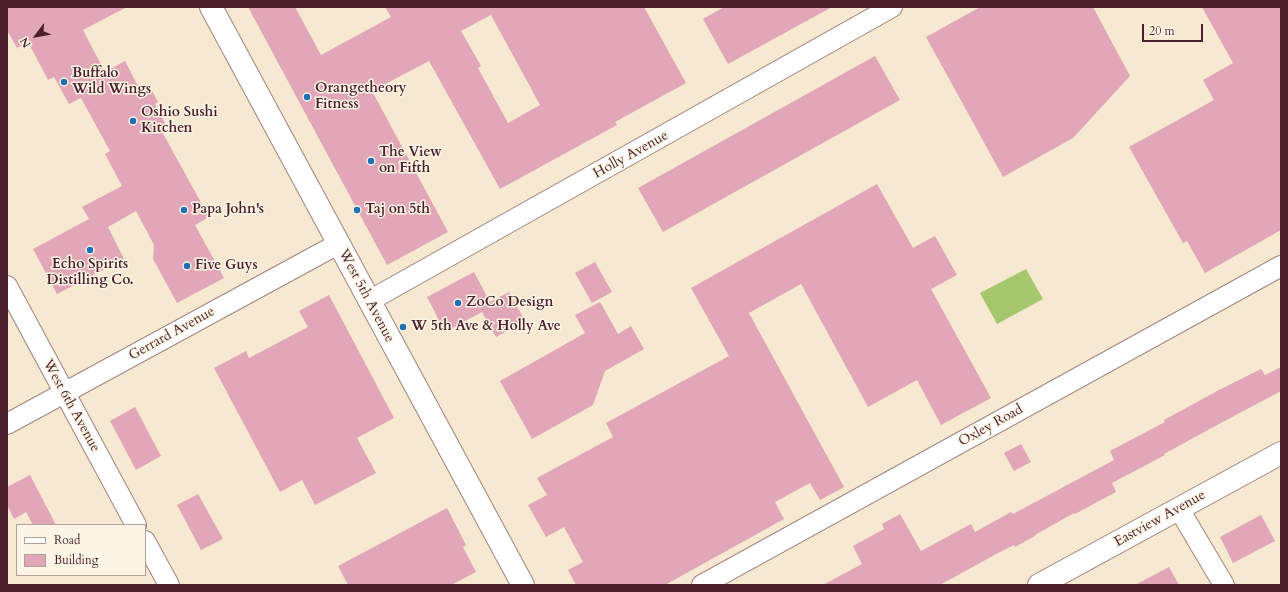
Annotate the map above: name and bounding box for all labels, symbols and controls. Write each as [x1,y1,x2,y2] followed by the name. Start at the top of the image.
[16,16,56,56] north arrow
[1144,16,1205,42] scale bar
[1149,23,1175,39] text: 20 m
[17,35,34,51] text: N
[72,66,151,98] place label: Buffalo Wild Wings
[59,77,69,87] marker: Buffalo Wild Wings
[315,81,407,114] place label: Orangetheory Fitness
[302,92,312,102] marker: Orangetheory Fitness
[141,105,218,138] place label: Oshio Sushi Kitchen
[128,116,138,126] marker: Oshio Sushi Kitchen
[591,128,671,182] street label: Holly Avenue
[379,145,442,178] place label: The View on Fifth
[366,156,376,166] marker: The View on Fifth
[192,202,264,218] place label: Papa John's
[365,202,430,218] place label: Taj on 5th
[179,205,189,215] marker: Papa John's
[352,205,362,215] marker: Taj on 5th
[85,245,95,255] marker: Echo Spirits Distilling Co.
[334,247,398,345] street label: West 5th Avenue
[47,257,133,290] place label: Echo Spirits Distilling Co.
[195,258,258,274] place label: Five Guys
[182,261,192,271] marker: Five Guys
[466,295,553,311] place label: ZoCo Design
[453,298,463,308] marker: ZoCo Design
[126,304,218,364] street label: Gerrard Avenue
[411,319,561,335] place label: W 5th Ave & Holly Ave
[398,322,408,332] marker: W 5th Ave & Holly Ave
[39,357,103,455] street label: West 6th Avenue
[956,401,1026,451] street label: Oxley Road
[1112,487,1208,551] street label: Eastview Avenue
[16,524,146,576] legend
[54,532,80,548] text: Road
[54,552,98,568] text: Building

